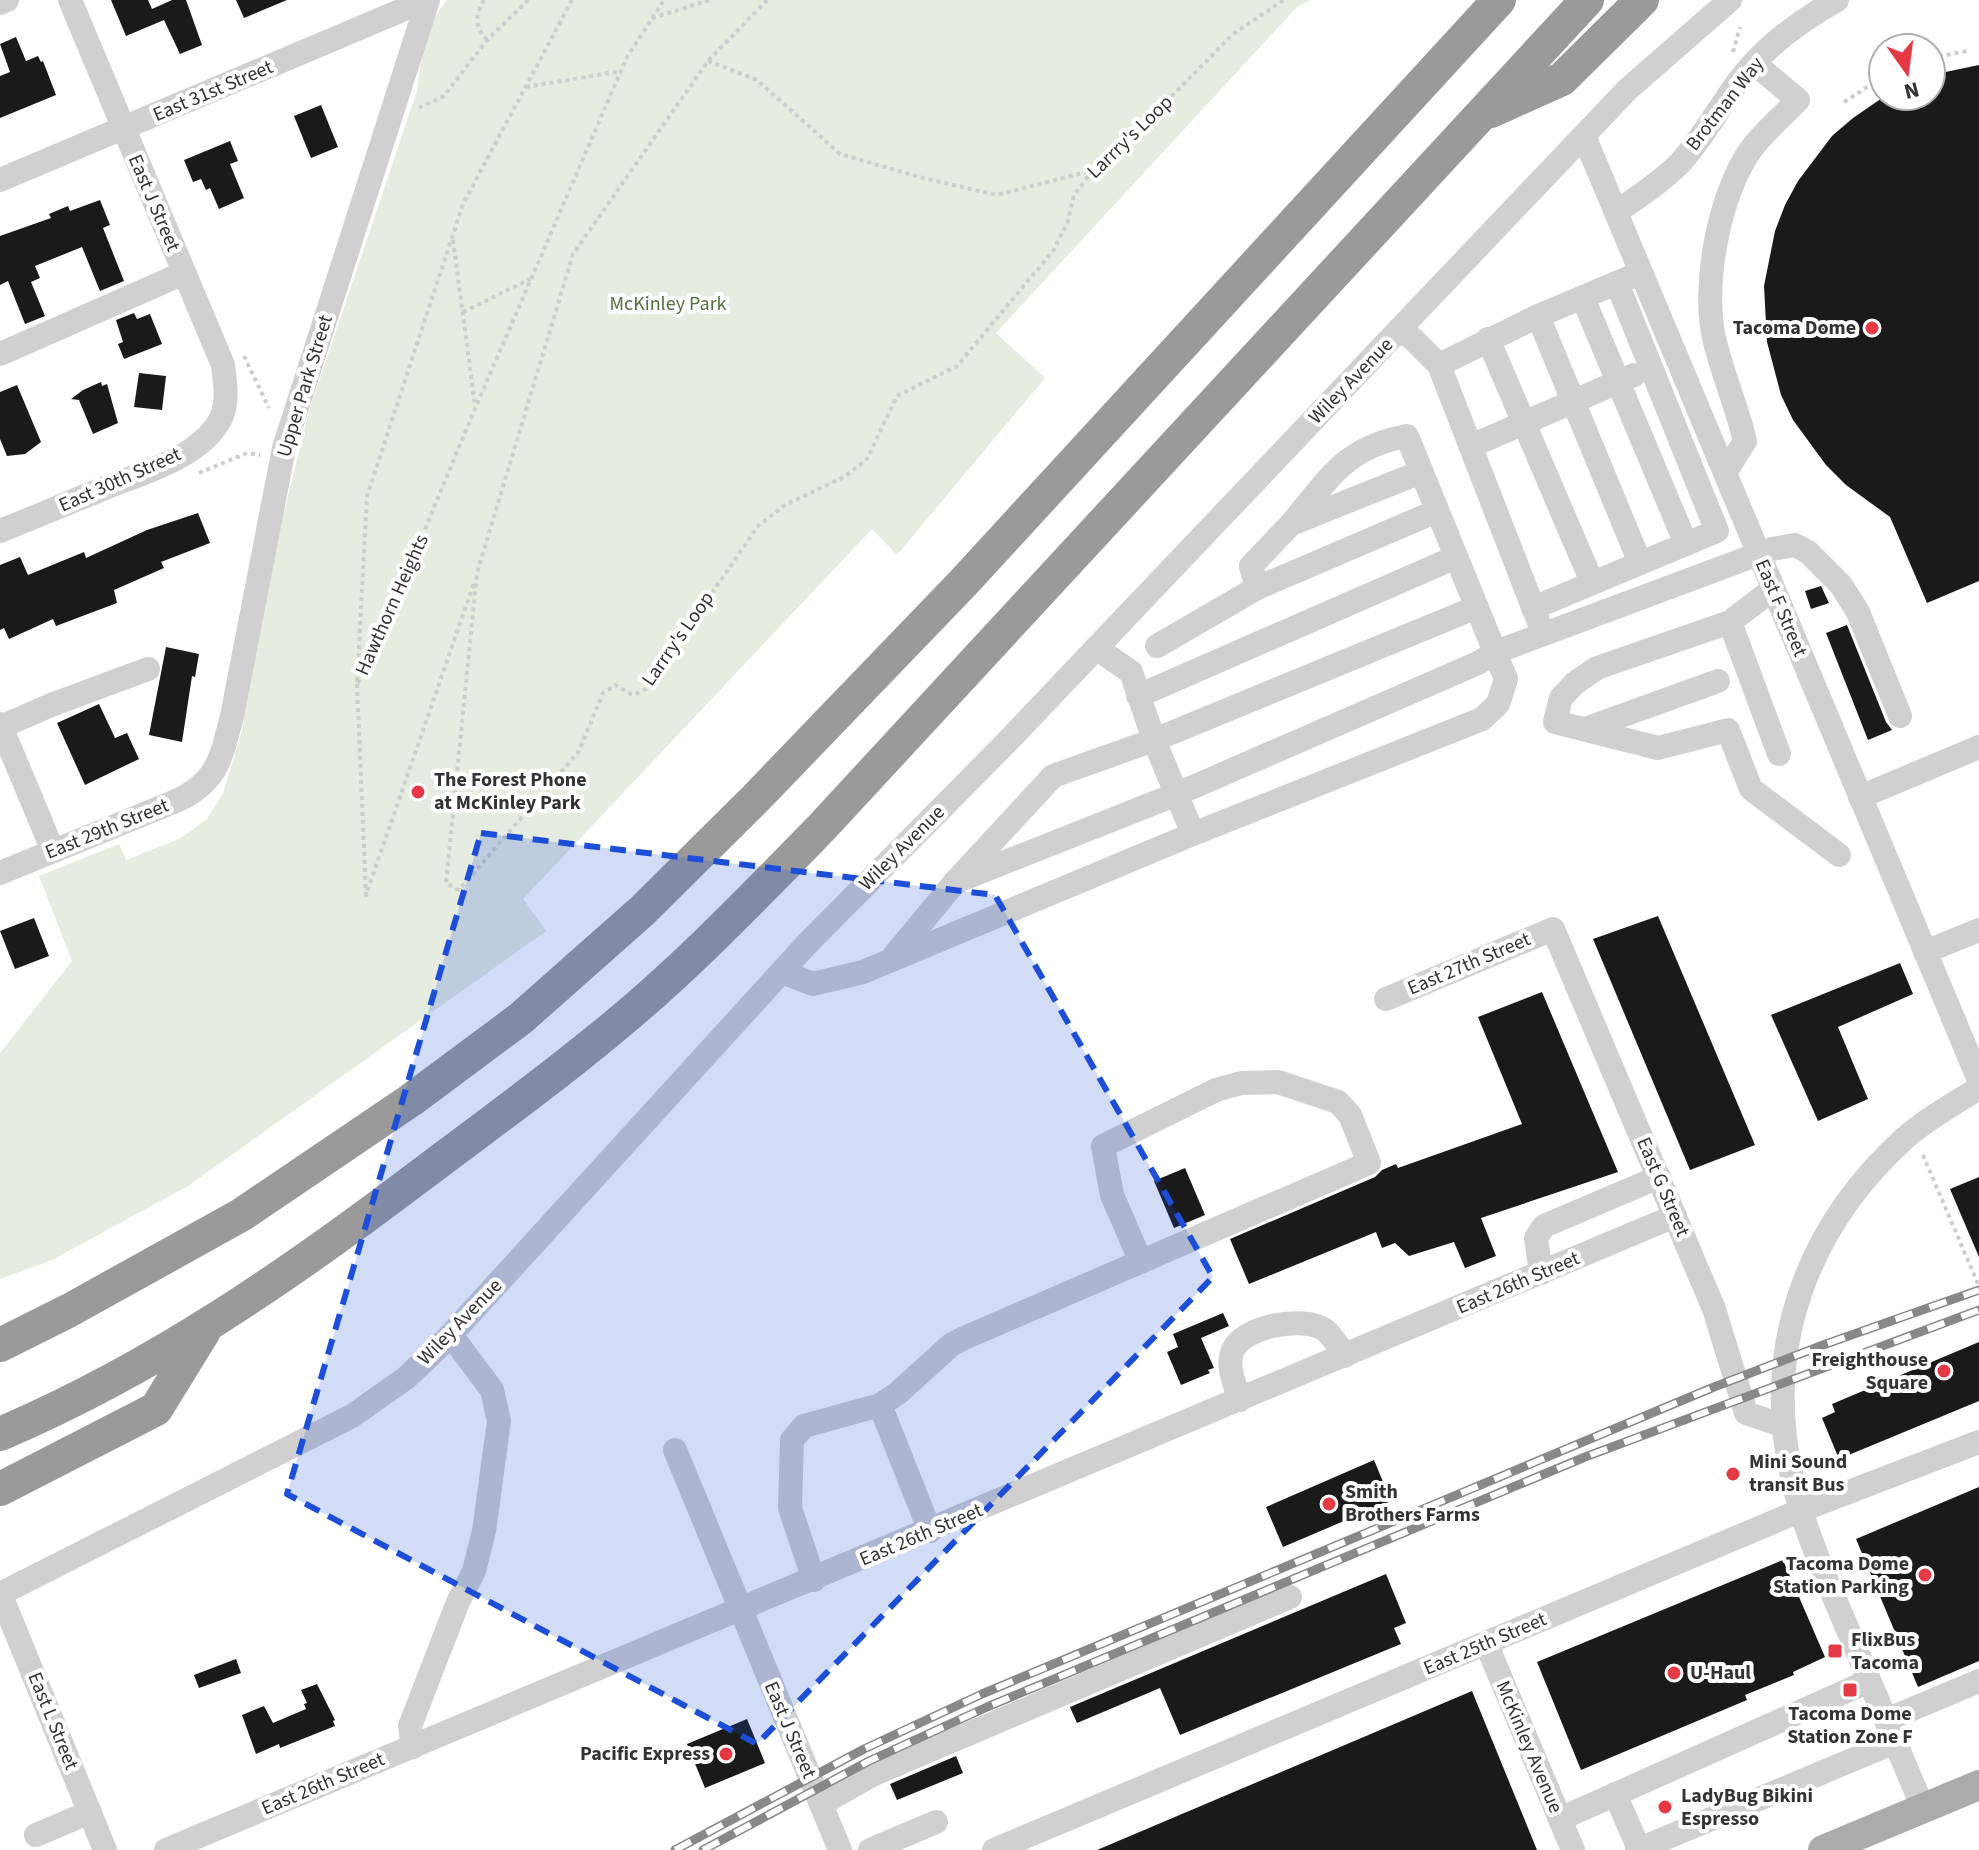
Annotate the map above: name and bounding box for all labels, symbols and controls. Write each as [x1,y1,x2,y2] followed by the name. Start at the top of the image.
[1867,32,1947,112] north arrow
[1679,51,1771,157] street label: Brotman Way
[149,53,278,129] street label: East 31st Street
[1901,73,1923,108] text: N
[1081,89,1179,185] street label: Larrry's Loop
[121,150,187,256] street label: East J Street
[610,290,727,318] park label: McKinley Park
[270,311,340,461] street label: Upper Park Street
[1733,314,1856,342] place label: Tacoma Dome
[1863,319,1881,337] marker: Tacoma Dome
[1302,331,1400,431] street label: Wiley Avenue
[54,440,186,519] street label: East 30th Street
[348,530,436,680] street label: Hawthorn Heights
[1748,555,1814,661] street label: East F Street
[635,586,721,692] street label: Larrry's Loop
[434,766,587,817] place label: The Forest Phone at McKinley Park
[409,783,427,801] marker: The Forest Phone at McKinley Park
[41,791,173,867] street label: East 29th Street
[853,799,951,897] street label: Wiley Avenue
[1403,925,1535,1002] street label: East 27th Street
[1629,1133,1697,1241] street label: East G Street
[1452,1244,1584,1321] street label: East 26th Street
[411,1272,509,1372] street label: Wiley Avenue
[1811,1346,1928,1397] place label: Freighthouse Square
[1935,1362,1953,1380] marker: Freighthouse Square
[1749,1448,1847,1499] place label: Mini Sound transit Bus
[1724,1465,1742,1483] marker: Mini Sound transit Bus
[1345,1478,1480,1529] place label: Smith Brothers Farms
[1320,1495,1338,1513] marker: Smith Brothers Farms
[855,1496,987,1573] street label: East 26th Street
[1773,1550,1909,1601] place label: Tacoma Dome Station Parking
[1916,1566,1934,1584] marker: Tacoma Dome Station Parking
[1419,1605,1551,1682] street label: East 25th Street
[1851,1626,1919,1677] place label: FlixBus Tacoma
[1826,1642,1844,1660] marker: FlixBus Tacoma
[1690,1659,1751,1687] place label: U-Haul
[1665,1664,1683,1682] marker: U-Haul
[21,1668,85,1774] street label: East L Street
[757,1677,823,1783] street label: East J Street
[1489,1677,1570,1818] street label: McKinley Avenue
[1841,1681,1859,1699] marker: Tacoma Dome Station Zone F
[1787,1700,1913,1751] place label: Tacoma Dome Station Zone F
[580,1740,710,1768] place label: Pacific Express
[257,1745,389,1822] street label: East 26th Street
[717,1745,735,1763] marker: Pacific Express
[1681,1782,1813,1833] place label: LadyBug Bikini Espresso
[1656,1798,1674,1816] marker: LadyBug Bikini Espresso

